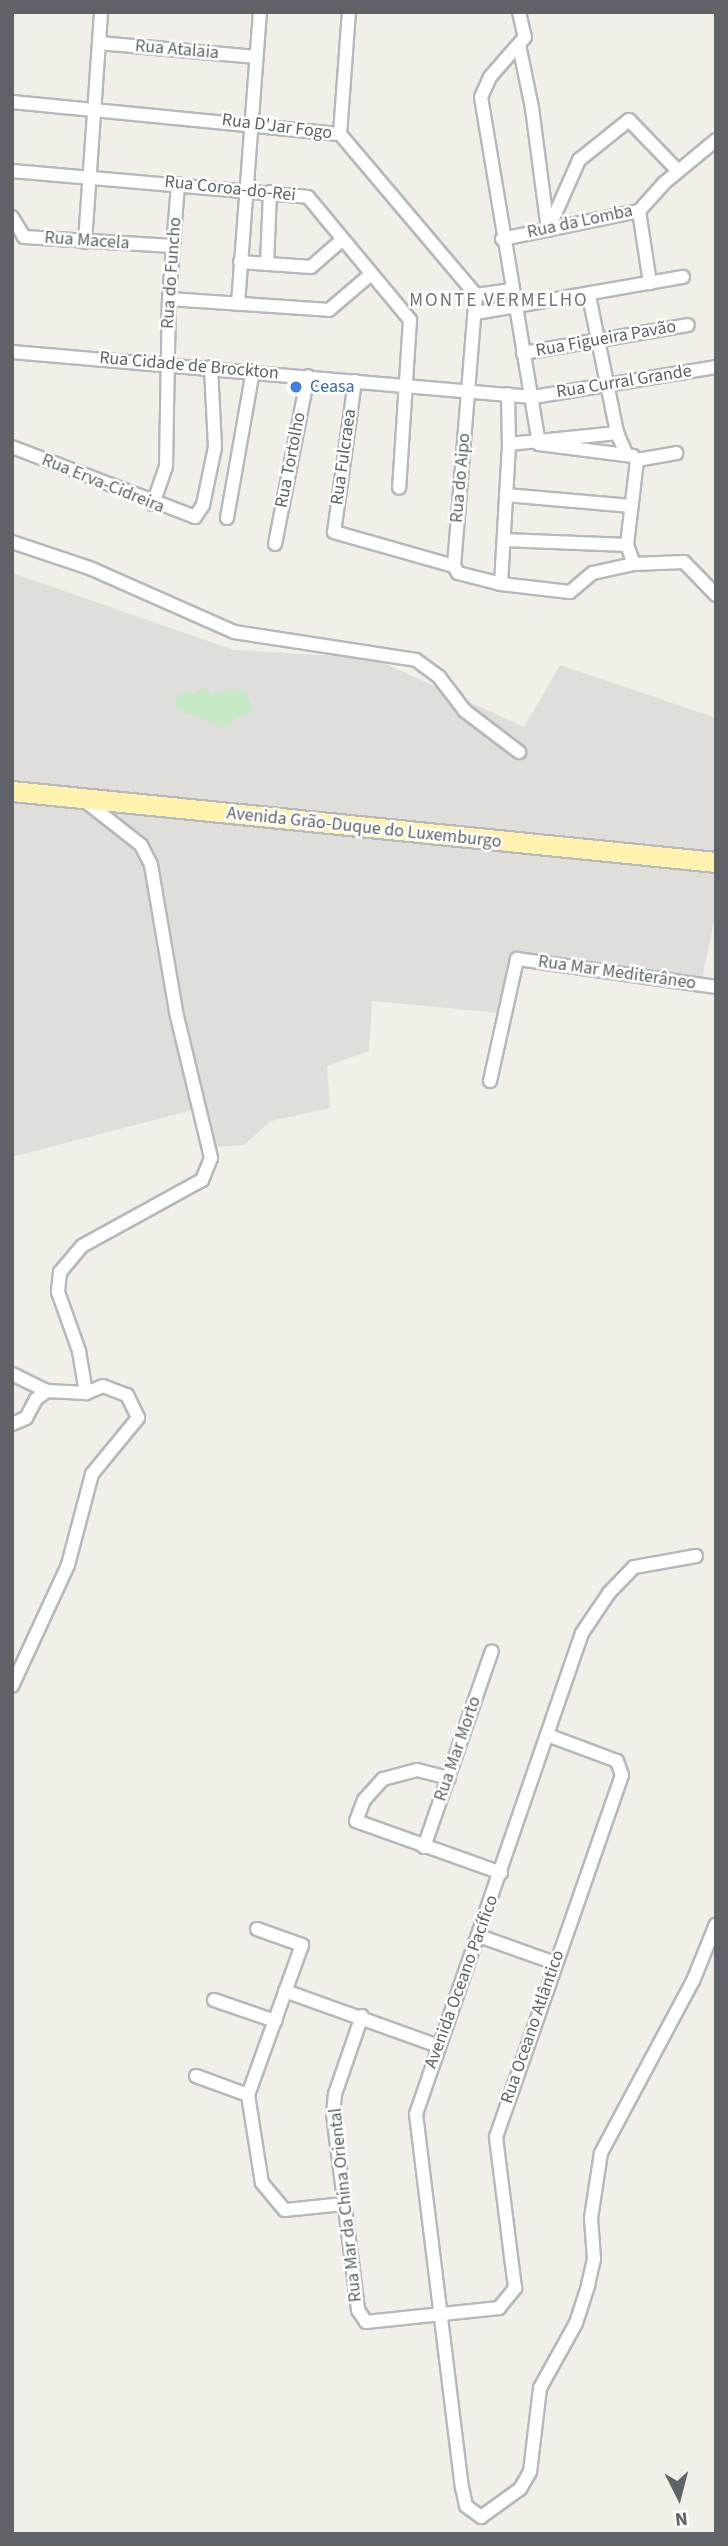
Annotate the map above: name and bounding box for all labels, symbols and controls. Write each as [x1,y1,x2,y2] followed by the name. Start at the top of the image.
[134,36,220,64] street label: Rua Atalaia
[221,110,333,144] street label: Rua D'Jar Fogo
[163,171,297,207] street label: Rua Coroa-do-Rei
[525,200,635,244] street label: Rua da Lomba
[157,216,187,330] street label: Rua do Funcho
[44,227,130,255] street label: Rua Macela
[411,290,587,312] district label: MONTE VERMELHO
[534,316,678,362] street label: Rua Figueira Pavão
[98,347,280,385] street label: Rua Cidade de Brockton
[555,361,693,403] street label: Rua Curral Grande
[310,376,355,398] place label: Ceasa
[288,379,304,395] marker: Ceasa
[327,408,361,506] street label: Rua Fulcraea
[271,410,311,510] street label: Rua Tortolho
[446,432,476,524] street label: Rua do Aipo
[38,450,168,518] street label: Rua Erva-Cidreira
[226,803,502,853] street label: Avenida Grão-Duque do Luxemburgo
[537,951,697,995] street label: Rua Mar Mediterâneo
[430,1694,486,1804] street label: Rua Mar Morto
[421,1892,503,2072] street label: Avenida Oceano Pacífico
[497,1948,569,2106] street label: Rua Oceano Atlântico
[325,2107,367,2303] street label: Rua Mar da China Oriental
[644,2462,714,2532] north arrow
[674,2504,689,2532] text: N

